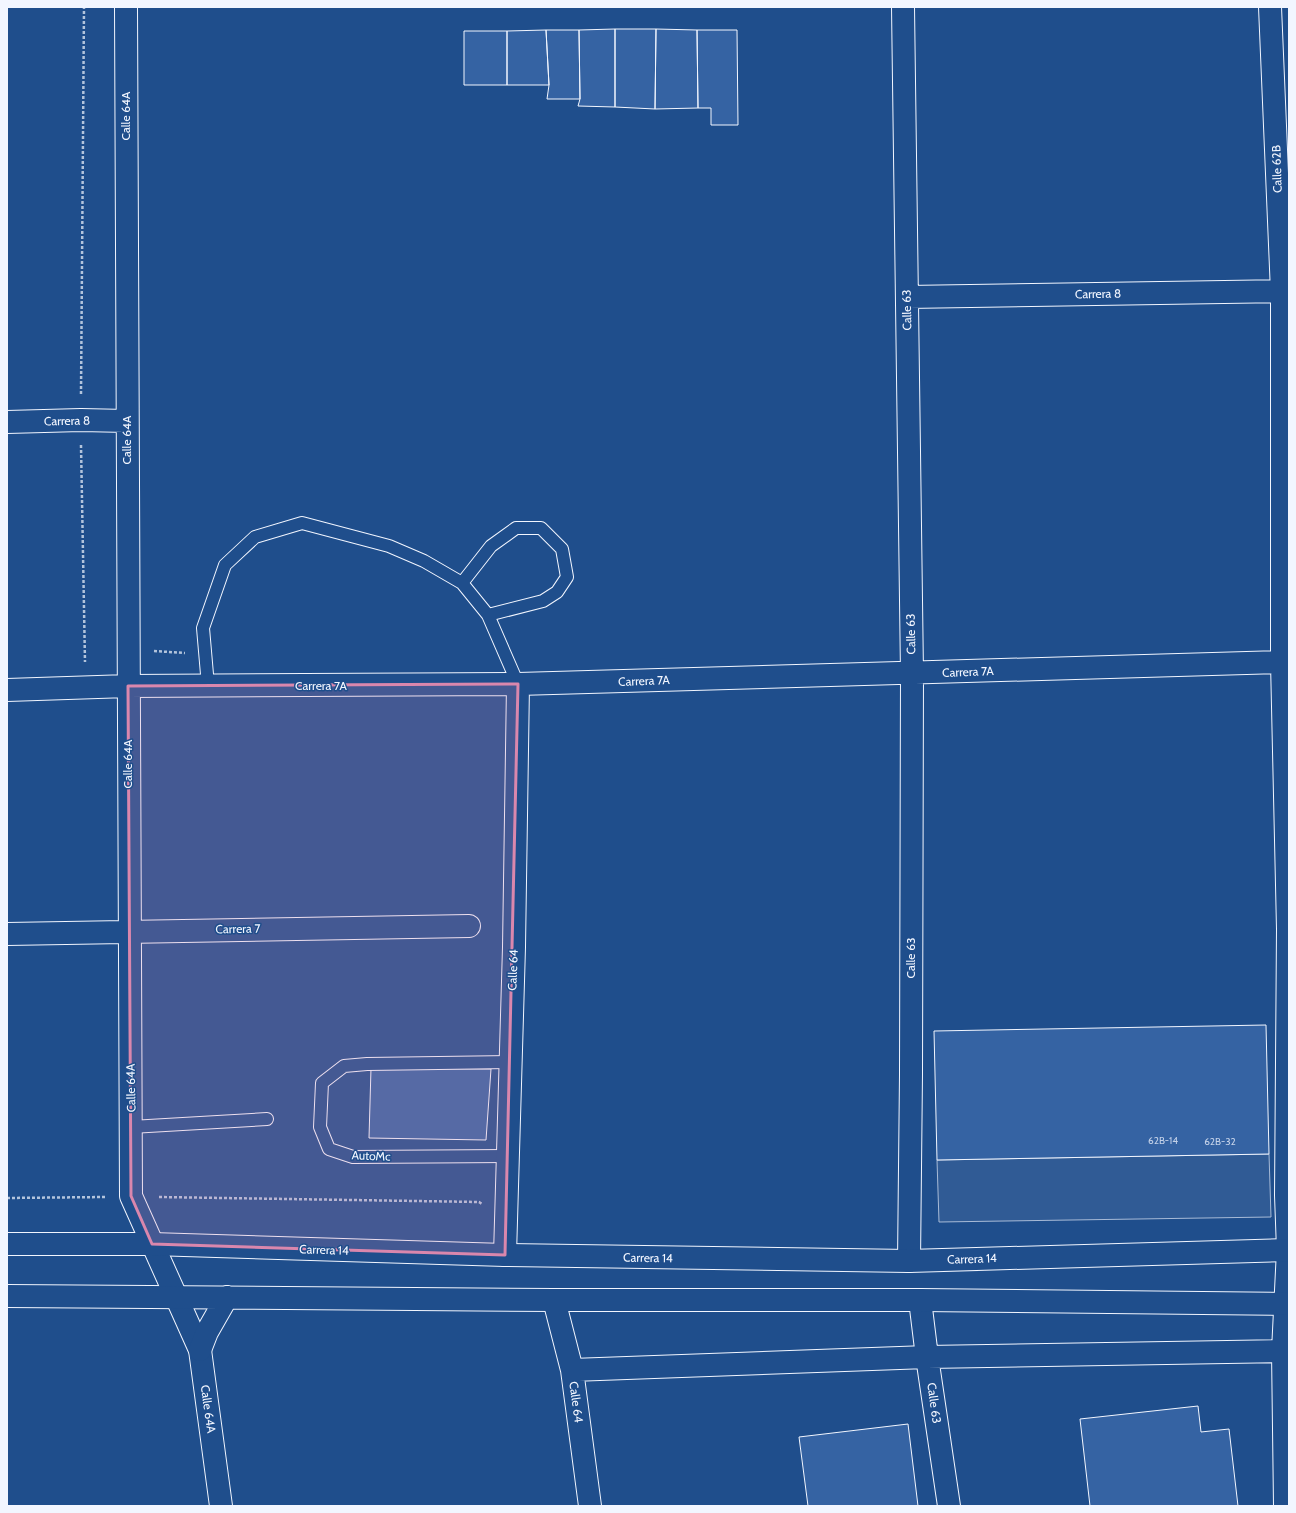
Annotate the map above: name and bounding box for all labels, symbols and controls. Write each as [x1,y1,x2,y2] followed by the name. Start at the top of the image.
[118,91,133,140] street label: Calle 64A
[1268,145,1285,193] street label: Calle 62B
[1075,286,1121,301] street label: Carrera 8
[899,289,914,331] street label: Calle 63
[44,413,90,428] street label: Carrera 8
[119,415,134,464] street label: Calle 64A
[903,613,918,655] street label: Calle 63
[942,663,995,680] street label: Carrera 7A
[618,672,671,689] street label: Carrera 7A
[295,678,347,693] street label: Carrera 7A
[120,739,135,788] street label: Calle 64A
[215,921,261,936] street label: Carrera 7
[903,938,918,978] street label: Calle 63
[504,949,521,991] street label: Calle 64
[123,1063,138,1113] street label: Calle 64A
[1148,1134,1178,1147] house number: 62B-14
[1204,1135,1236,1148] house number: 62B-32
[351,1147,391,1164] street label: AutoMc
[299,1241,349,1258] street label: Carrera 14
[623,1250,673,1265] street label: Carrera 14
[947,1250,997,1267] street label: Carrera 14
[566,1380,587,1424] street label: Calle 64
[924,1382,945,1424] street label: Calle 63
[198,1384,219,1435] street label: Calle 64A

